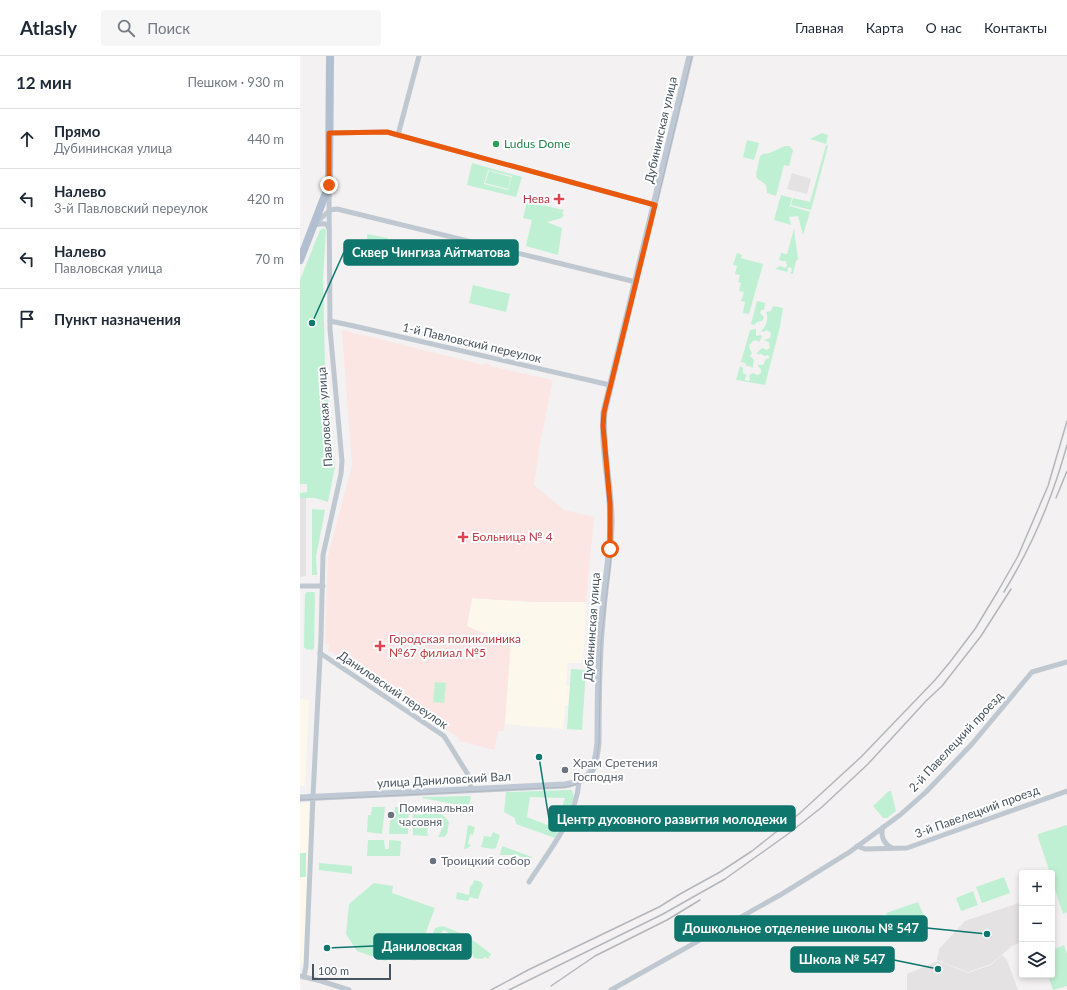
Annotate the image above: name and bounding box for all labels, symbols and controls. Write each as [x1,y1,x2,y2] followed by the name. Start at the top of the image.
[101,10,381,46] search box
[20,16,77,39] text: Atlasly
[115,17,137,39] icon: search
[147,19,190,37] text: Поиск
[795,19,844,36] text: Главная
[866,19,904,36] text: Карта
[926,19,962,36] text: О нас
[984,19,1047,36] text: Контакты
[16,72,72,93] text: 12 мин
[187,74,284,90] text: Пешком · 930 m
[641,75,680,185] street label: Дубининская улица
[54,122,100,140] text: Прямо
[16,128,38,150] icon: ahead
[247,131,284,147] text: 440 m
[504,136,570,151] place label: Ludus Dome
[491,139,501,149] marker: Ludus Dome
[54,140,172,156] text: Дубининская улица
[320,176,338,194] route end
[54,182,106,200] text: Налево
[16,188,38,210] icon: left
[247,191,284,207] text: 420 m
[523,191,550,206] place label: Нева
[553,193,565,205] marker: Нева
[54,200,208,216] text: 3-й Павловский переулок
[344,240,518,265] callout: Сквер Чингиза Айтматова
[54,242,106,260] text: Налево
[352,244,510,260] text: Сквер Чингиза Айтматова
[16,248,38,270] icon: left
[255,251,284,267] text: 70 m
[54,260,162,276] text: Павловская улица
[16,308,38,330] icon: arrive
[54,310,181,328] text: Пункт назначения
[401,319,544,366] street label: 1-й Павловский переулок
[314,367,335,467] street label: Павловская улица
[472,529,553,544] place label: Больница № 4
[457,531,469,543] marker: Больница № 4
[601,540,619,558] route start
[580,572,603,682] street label: Дубининская улица
[389,631,521,660] place label: Городская поликлиника №67 филиал №5
[374,640,386,652] marker: Городская поликлиника №67 филиал №5
[335,647,452,732] street label: Даниловский переулок
[905,688,1006,795] street label: 2-й Павелецкий проезд
[573,755,658,784] place label: Храм Сретения Господня
[560,765,570,775] marker: Храм Сретения Господня
[377,769,511,791] street label: улица Даниловский Вал
[913,782,1042,841] street label: 3-й Павелецкий проезд
[399,800,474,829] place label: Поминальная часовня
[549,806,795,831] callout: Центр духовного развития молодежи
[386,810,396,820] marker: Поминальная часовня
[557,811,787,827] text: Центр духовного развития молодежи
[441,853,531,868] place label: Троицкий собор
[428,856,438,866] marker: Троицкий собор
[1019,870,1055,978] map controls
[1019,870,1055,906] button: +
[1019,906,1055,942] button: −
[675,916,927,941] callout: Дошкольное отделение школы № 547
[683,920,920,936] text: Дошкольное отделение школы № 547
[374,934,471,959] callout: Даниловская
[382,938,462,954] text: Даниловская
[1019,942,1055,978] button: layers
[791,947,894,972] callout: Школа № 547
[799,951,886,967] text: Школа № 547
[312,962,391,981] scale bar
[318,964,349,977] text: 100 m

